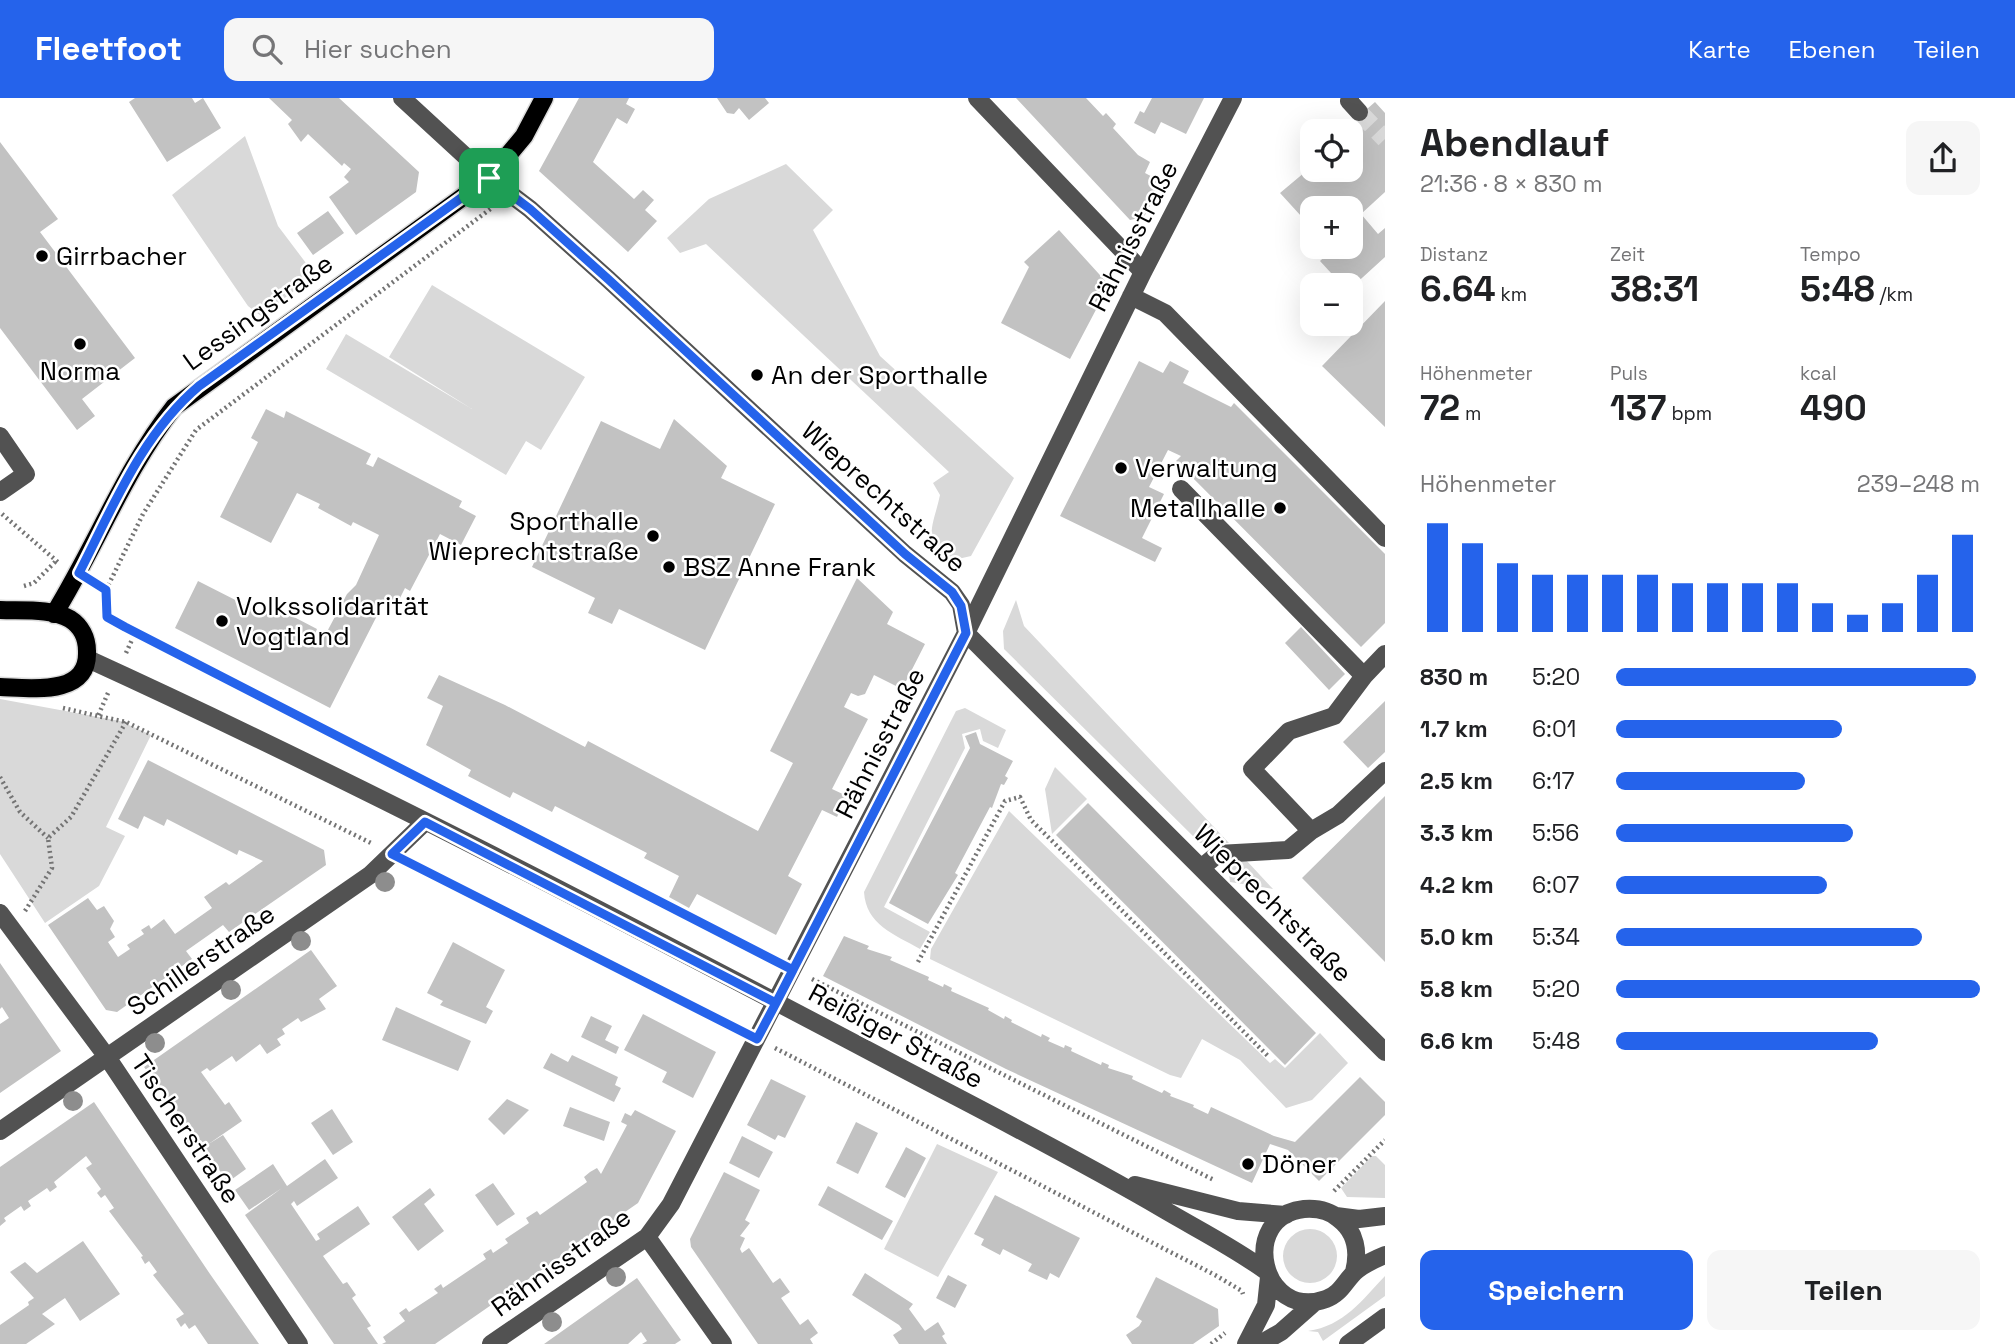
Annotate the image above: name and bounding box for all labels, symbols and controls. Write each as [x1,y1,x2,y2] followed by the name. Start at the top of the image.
[224,18,714,81] search box
[35,28,182,70] text: Fleetfoot
[248,30,286,68] icon: search
[304,32,452,66] text: Hier suchen
[1688,34,1751,65] text: Karte
[1789,34,1875,65] text: Ebenen
[1913,34,1980,65] text: Teilen
[1300,119,1363,336] map controls
[1300,119,1363,182] button: locate
[1420,119,1609,167] text: Abendlauf
[1906,121,1980,195] button: share
[459,148,519,208] pin
[1080,155,1186,317] street label: Rähnisstraße
[470,159,508,197] icon: arrive
[1420,169,1602,199] text: 21:36 · 8 × 830 m
[1300,196,1363,259] button: +
[56,239,187,273] place label: Girrbacher
[1420,242,1488,267] text: Distanz
[1610,242,1645,267] text: Zeit
[1800,242,1861,267] text: Tempo
[176,246,340,378] street label: Lessingstraße
[34,248,50,264] marker: Girrbacher
[1420,267,1496,311] text: 6.64
[1610,267,1699,311] text: 38:31
[1800,267,1875,311] text: 5:48
[1300,273,1363,336] button: −
[1496,282,1527,307] text: km
[1875,282,1913,307] text: /km
[72,336,88,352] marker: Norma
[40,354,120,388] place label: Norma
[771,358,988,392] place label: An der Sporthalle
[1420,361,1533,386] text: Höhenmeter
[1610,361,1648,386] text: Puls
[1800,361,1837,386] text: kcal
[749,367,765,383] marker: An der Sporthalle
[1420,386,1460,430] text: 72
[1610,386,1667,430] text: 137
[1800,386,1867,430] text: 490
[1460,401,1481,426] text: m
[1667,401,1712,426] text: bpm
[794,414,974,580] street label: Wieprechtstraße
[1135,451,1278,485] place label: Verwaltung
[1113,460,1129,476] marker: Verwaltung
[1420,469,1557,499] text: Höhenmeter
[1857,469,1980,499] text: 239–248 m
[1130,491,1266,525] place label: Metallhalle
[1272,500,1288,516] marker: Metallhalle
[429,504,639,568] place label: Sporthalle Wieprechtstraße
[645,528,661,544] marker: Sporthalle Wieprechtstraße
[683,550,876,584] place label: BSZ Anne Frank
[661,559,677,575] marker: BSZ Anne Frank
[236,589,429,653] place label: Volkssolidarität Vogtland
[214,613,230,629] marker: Volkssolidarität Vogtland
[827,662,933,824] street label: Rähnisstraße
[1420,662,1488,692] text: 830 m
[1532,662,1580,692] text: 5:20
[1420,714,1488,744] text: 1.7 km
[1532,714,1576,744] text: 6:01
[1420,766,1493,796] text: 2.5 km
[1532,766,1574,796] text: 6:17
[1187,817,1359,989] street label: Wieprechtstraße
[1420,818,1493,848] text: 3.3 km
[1532,818,1579,848] text: 5:56
[1420,870,1494,900] text: 4.2 km
[1532,870,1579,900] text: 6:07
[120,896,282,1024] street label: Schillerstraße
[1420,922,1494,952] text: 5.0 km
[1532,922,1580,952] text: 5:34
[1420,974,1493,1004] text: 5.8 km
[1532,974,1580,1004] text: 5:20
[803,976,989,1096] street label: Reißiger Straße
[1420,1026,1493,1056] text: 6.6 km
[1532,1026,1580,1056] text: 5:48
[124,1048,248,1210] street label: Tischerstraße
[1262,1147,1336,1181] place label: Döner
[1240,1156,1256,1172] marker: Döner
[484,1200,638,1324] street label: Rähnisstraße
[1420,1250,1693,1330] button: Speichern
[1707,1250,1980,1330] button: Teilen

